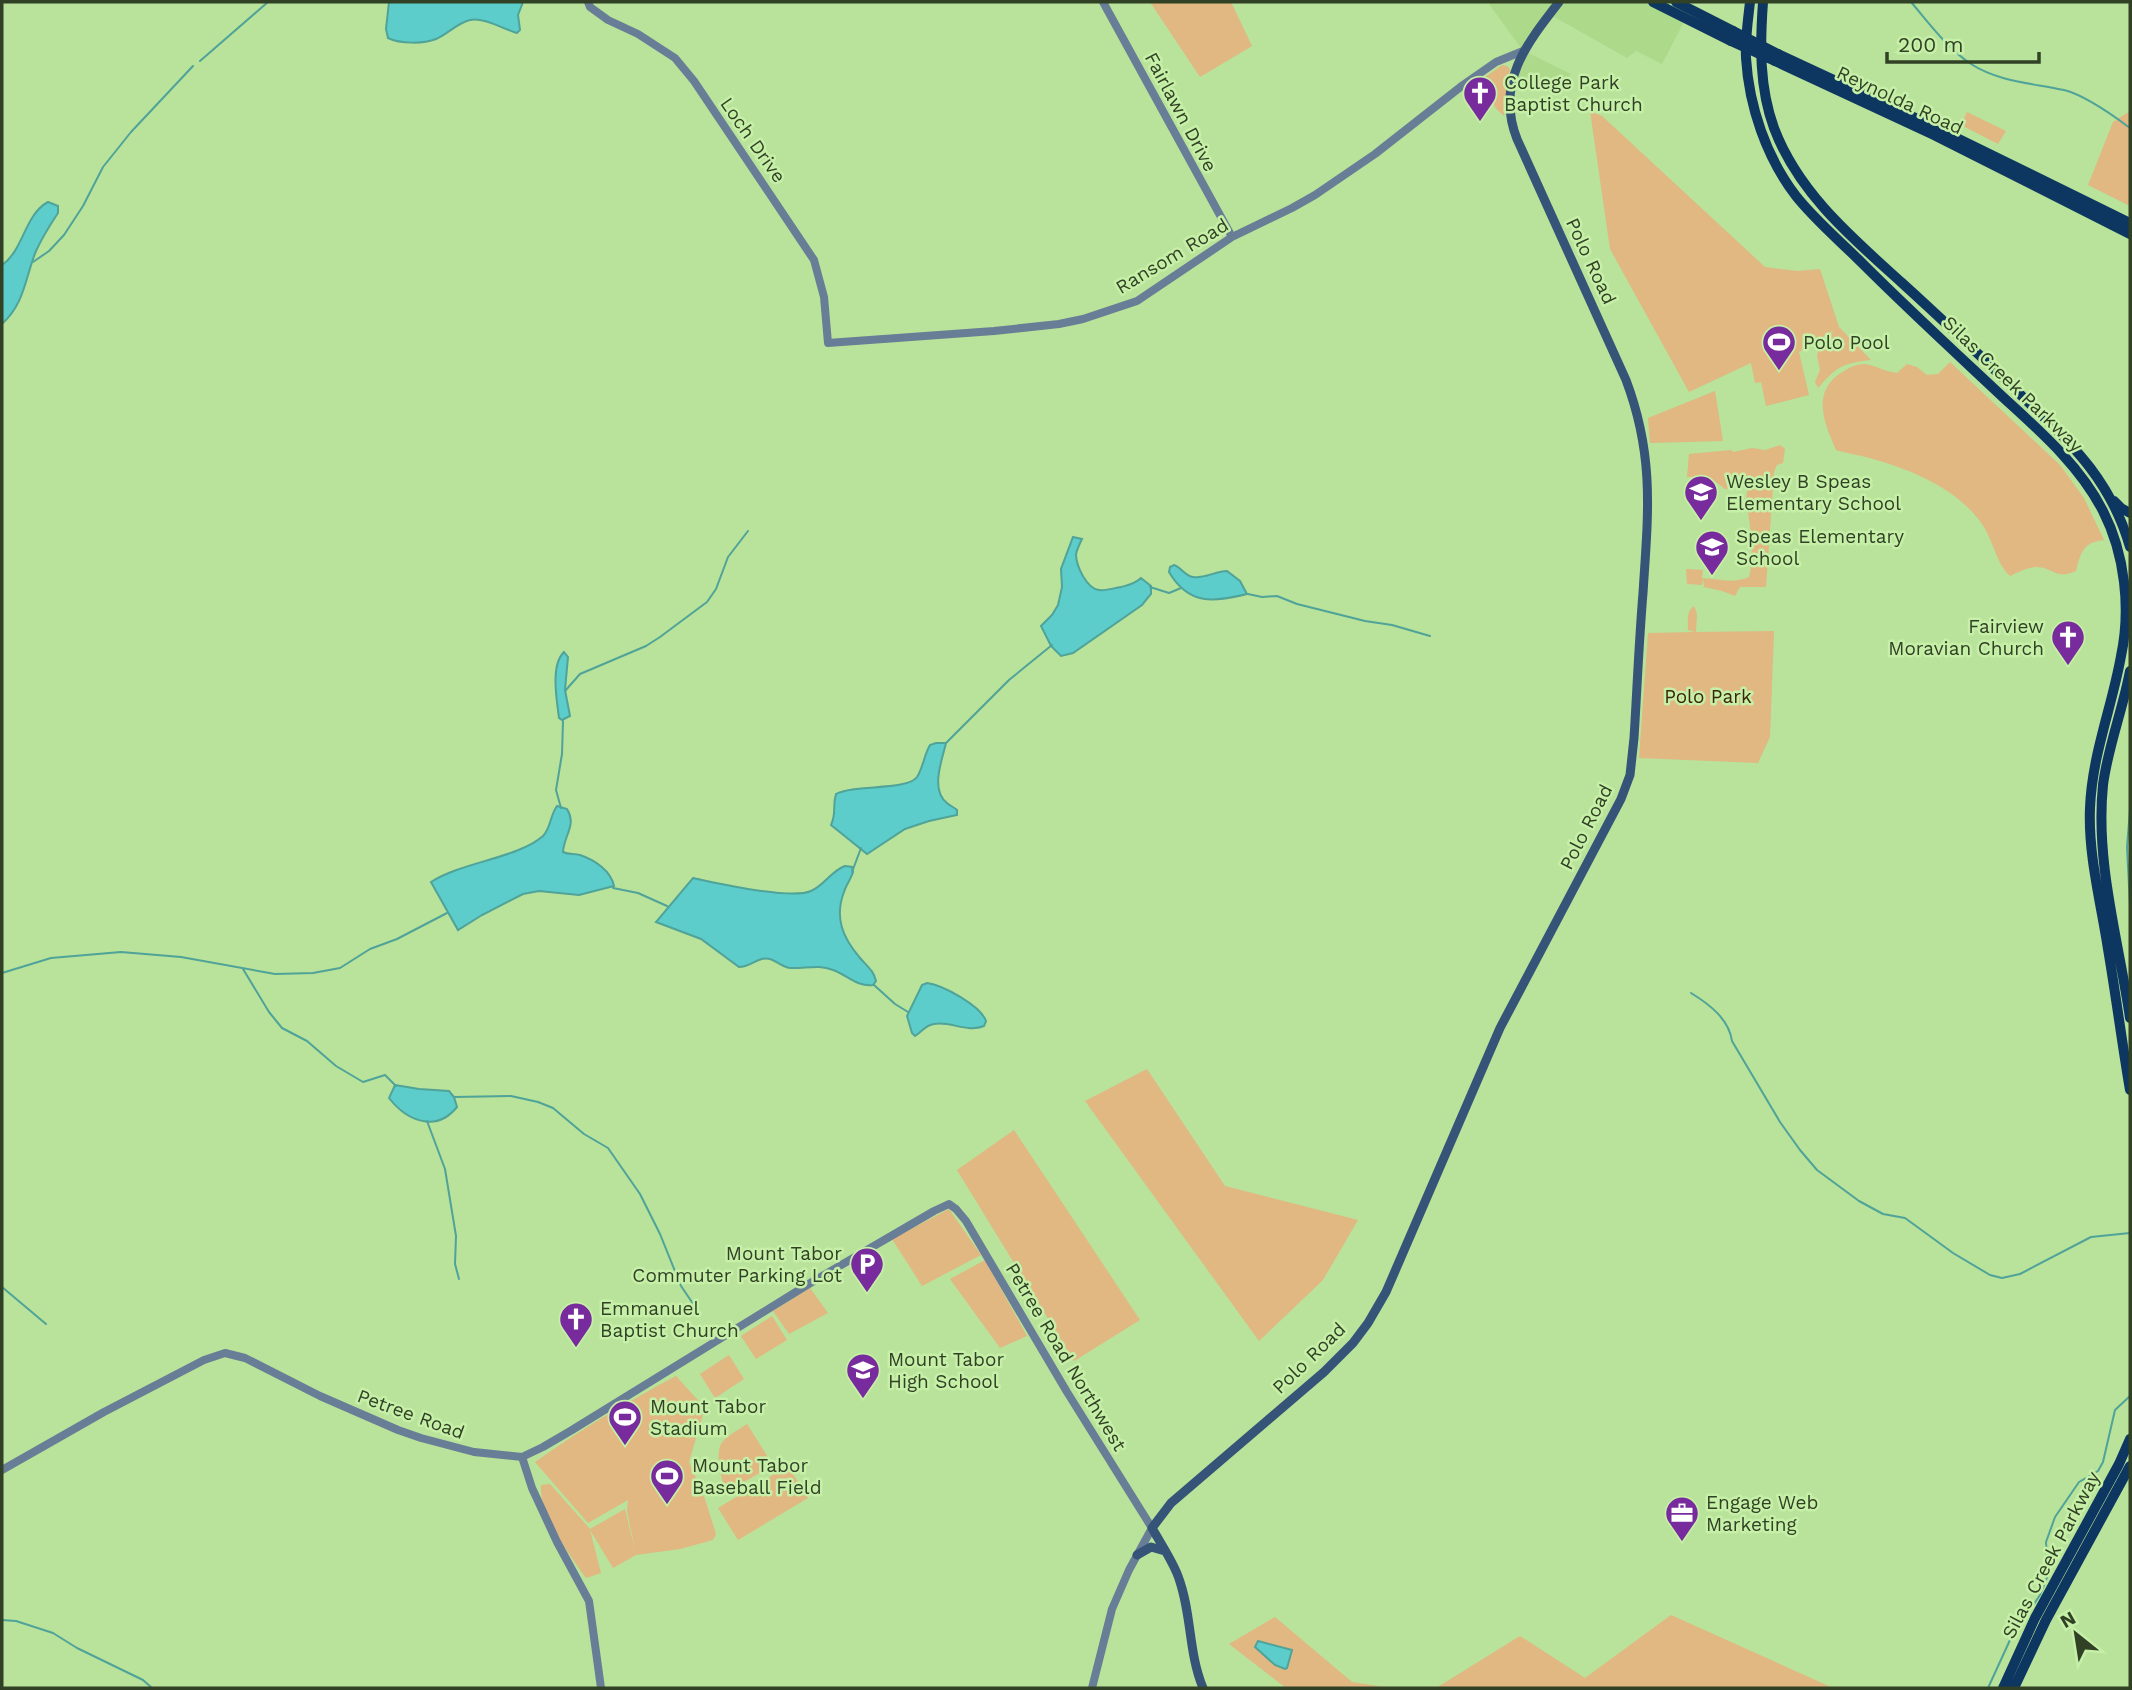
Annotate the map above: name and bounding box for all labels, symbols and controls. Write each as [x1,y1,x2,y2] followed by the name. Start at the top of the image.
[1887,21,2039,65] scale bar
[1898,32,1964,57] text: 200 m
[1140,48,1222,176] street label: Fairlawn Drive
[1833,61,1967,139] street label: Reynolda Road
[1504,71,1643,116] place label: College Park Baptist Church
[1461,74,1499,123] church icon: College Park Baptist Church
[715,93,791,187] street label: Loch Drive
[1111,213,1233,299] street label: Ransom Road
[1561,214,1621,308] street label: Polo Road
[1938,311,2088,457] street label: Silas Creek Parkway
[1760,323,1798,372] sports icon: Polo Pool
[1803,331,1890,354] place label: Polo Pool
[1726,470,1901,515] place label: Wesley B Speas Elementary School
[1682,473,1720,522] school or university icon: Wesley B Speas Elementary School
[1736,525,1904,570] place label: Speas Elementary School
[1693,528,1731,577] school or university icon: Speas Elementary School
[1888,615,2044,660] place label: Fairview Moravian Church
[2049,618,2087,667] church icon: Fairview Moravian Church
[1664,685,1752,708] park label: Polo Park
[1555,780,1617,874] street label: Polo Road
[632,1242,842,1287] place label: Mount Tabor Commuter Parking Lot
[848,1245,886,1294] parking icon: Mount Tabor Commuter Parking Lot
[1001,1259,1131,1455] street label: Petree Road Northwest
[600,1297,739,1342] place label: Emmanuel Baptist Church
[557,1300,595,1349] church icon: Emmanuel Baptist Church
[1268,1317,1350,1399] street label: Polo Road
[888,1348,1004,1393] place label: Mount Tabor High School
[844,1351,882,1400] school or university icon: Mount Tabor High School
[354,1384,468,1444] street label: Petree Road
[650,1395,766,1440] place label: Mount Tabor Stadium
[606,1398,644,1447] sports icon: Mount Tabor Stadium
[692,1454,822,1499] place label: Mount Tabor Baseball Field
[648,1457,686,1506] sports icon: Mount Tabor Baseball Field
[1997,1467,2105,1643] street label: Silas Creek Parkway
[1706,1491,1818,1536] place label: Engage Web Marketing
[1663,1494,1701,1543] office icon: Engage Web Marketing
[2041,1599,2111,1669] north arrow
[2056,1606,2080,1633] text: N

